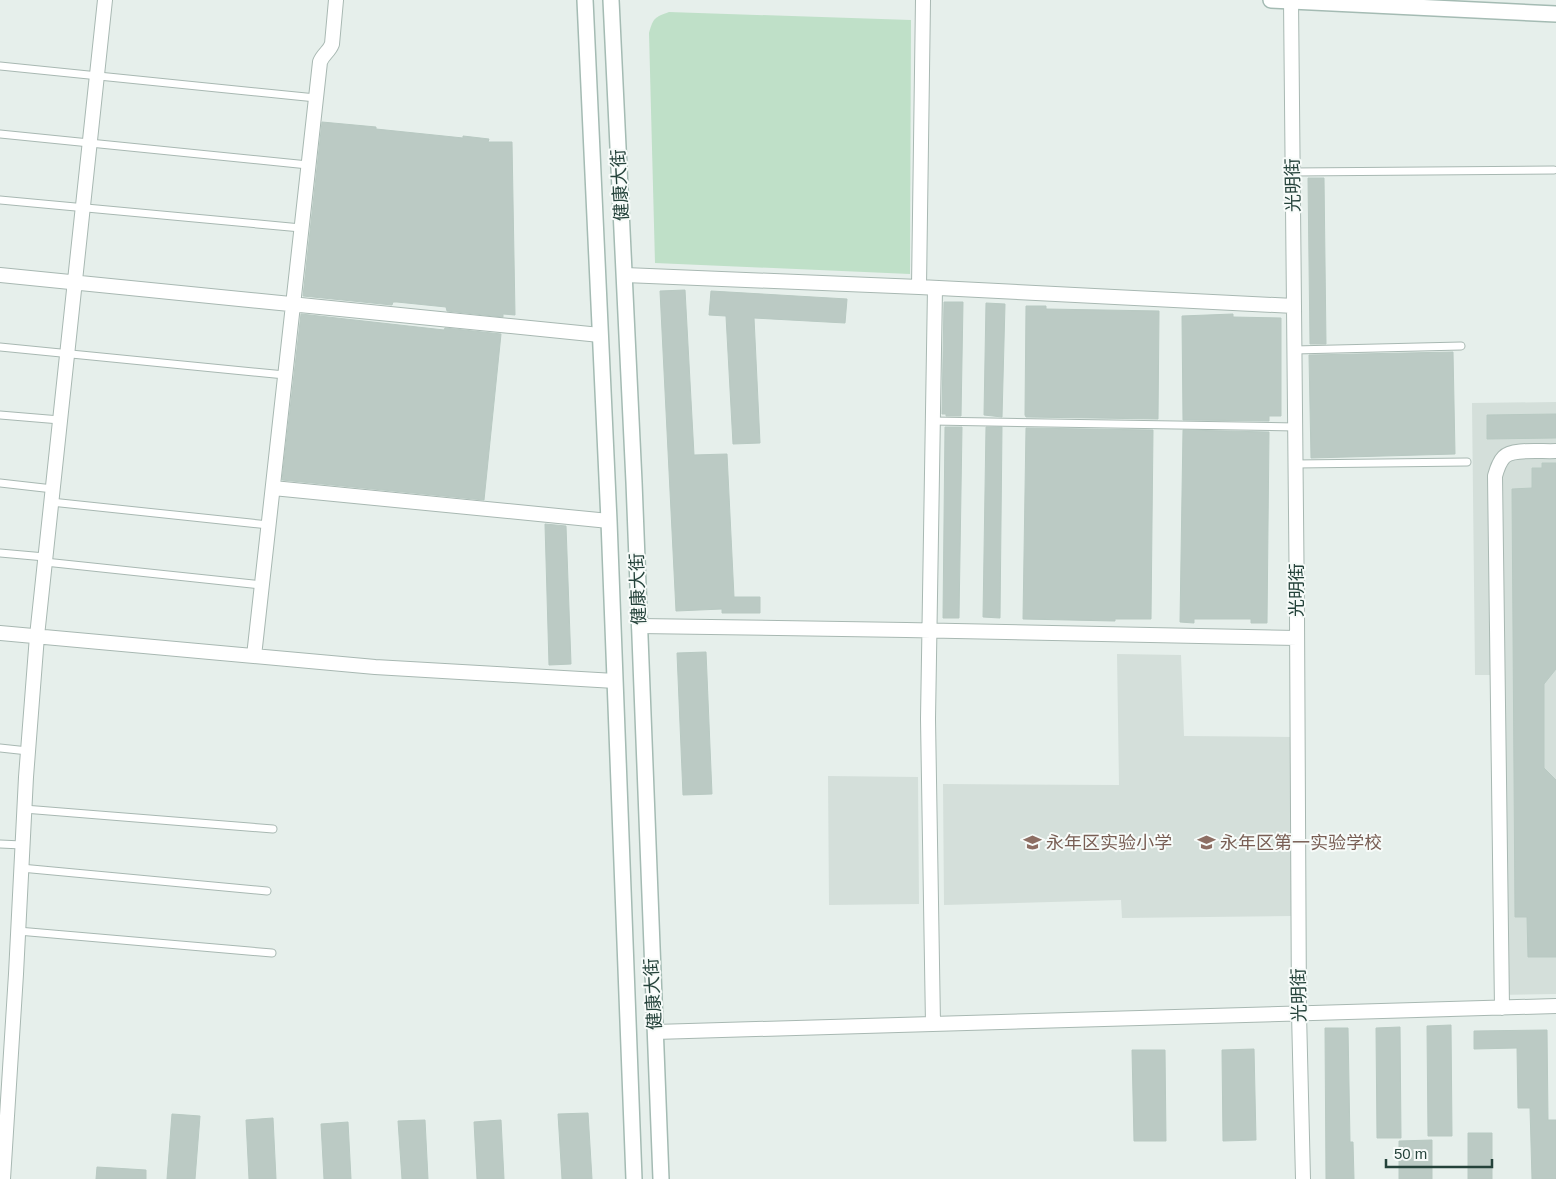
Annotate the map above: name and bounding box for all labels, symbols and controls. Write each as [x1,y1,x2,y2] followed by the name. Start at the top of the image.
[608,149,632,221] street label: 健康大街
[1283,158,1303,212] street label: 光明街
[627,553,649,625] street label: 健康大街
[1287,563,1307,617] street label: 光明街
[1022,833,1042,853] school or university icon: 永年区实验小学
[1046,833,1172,853] place label: 永年区实验小学
[1196,833,1216,853] school or university icon: 永年区第一实验学校
[1220,833,1382,853] place label: 永年区第一实验学校
[641,958,665,1030] street label: 健康大街
[1289,968,1309,1022] street label: 光明街
[1386,1136,1492,1168] scale bar
[1394,1145,1427,1162] text: 50 m

